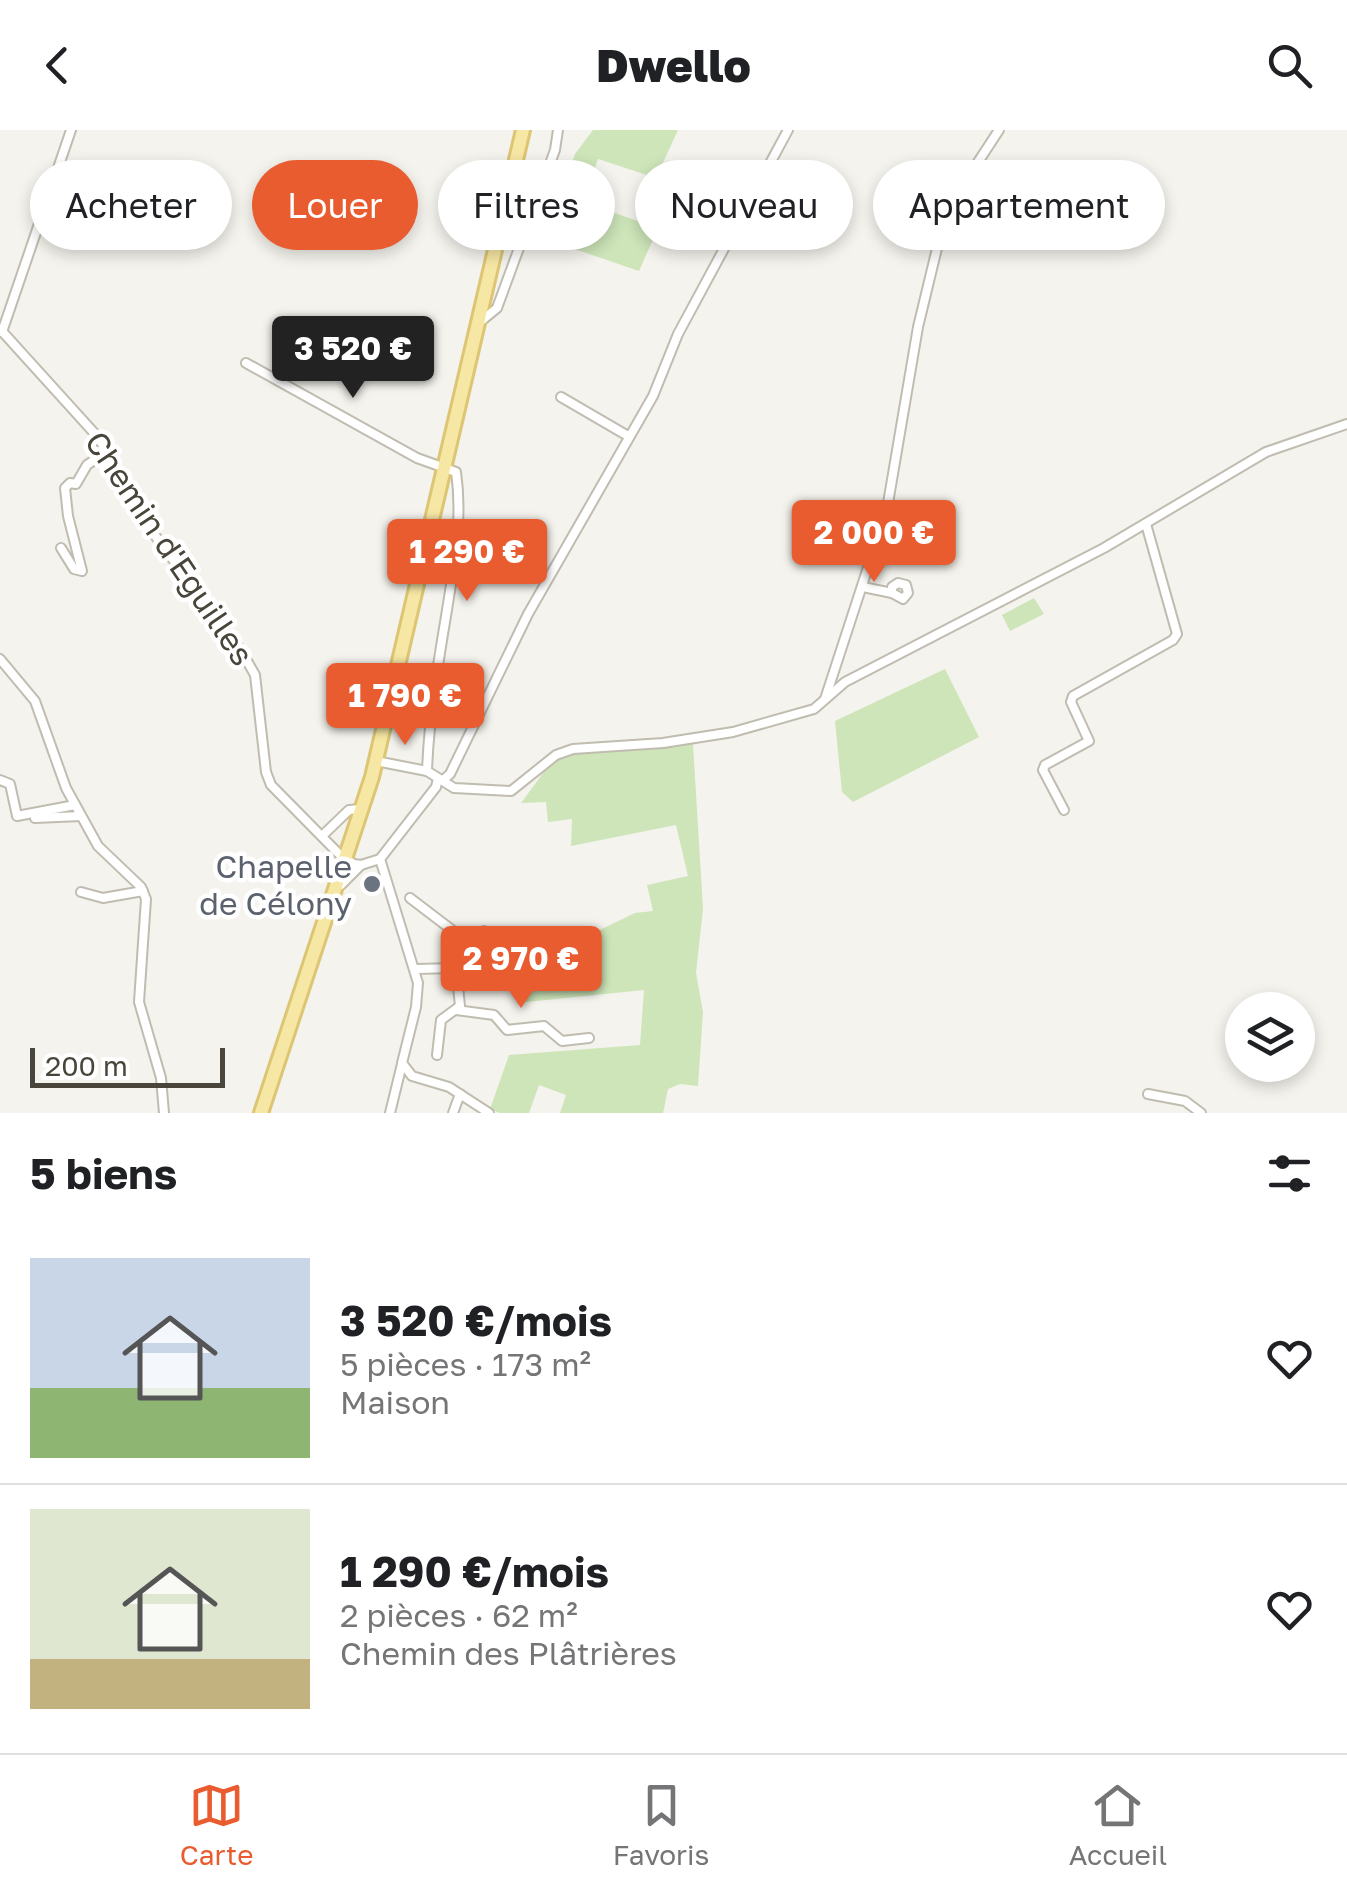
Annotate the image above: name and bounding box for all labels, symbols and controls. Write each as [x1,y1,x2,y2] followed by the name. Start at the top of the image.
[30,38,85,93] icon: back
[596,38,751,92] text: Dwello
[1262,38,1317,93] icon: search
[30,160,232,250] chip: Acheter
[252,160,418,250] chip: Louer
[438,160,615,250] chip: Filtres
[635,160,853,250] chip: Nouveau
[873,160,1165,250] chip: Appartement
[261,316,445,401] pin: 3 520 €
[294,329,412,367] text: 3 520 €
[78,424,262,672] street label: Chemin d'Eguilles
[782,500,966,585] pin: 2 000 €
[814,513,934,551] text: 2 000 €
[375,519,559,604] pin: 1 290 €
[409,532,525,570] text: 1 290 €
[313,663,497,748] pin: 1 790 €
[348,676,462,714] text: 1 790 €
[199,847,352,922] place label: Chapelle de Célony
[361,873,383,895] marker: Chapelle de Célony
[429,926,613,1011] pin: 2 970 €
[463,939,579,977] text: 2 970 €
[1225,992,1315,1082] map controls
[1225,992,1315,1082] button: layers
[30,1043,225,1088] scale bar
[45,1049,128,1082] text: 200 m
[1262,1146,1317,1201] icon: filters
[30,1148,177,1198] text: 5 biens
[340,1295,612,1345] text: 3 520 €/mois
[110,1298,230,1418] icon: home
[1262,1331,1317,1386] icon: heart
[340,1345,591,1383] text: 5 pièces · 173 m²
[340,1383,450,1421] text: Maison
[340,1546,609,1596] text: 1 290 €/mois
[110,1549,230,1669] icon: home
[1262,1582,1317,1637] icon: heart
[340,1596,578,1634] text: 2 pièces · 62 m²
[340,1634,677,1672] text: Chemin des Plâtrières
[180,1778,253,1871] tab: Carte
[613,1778,709,1871] tab: Favoris
[1069,1778,1167,1871] tab: Accueil

